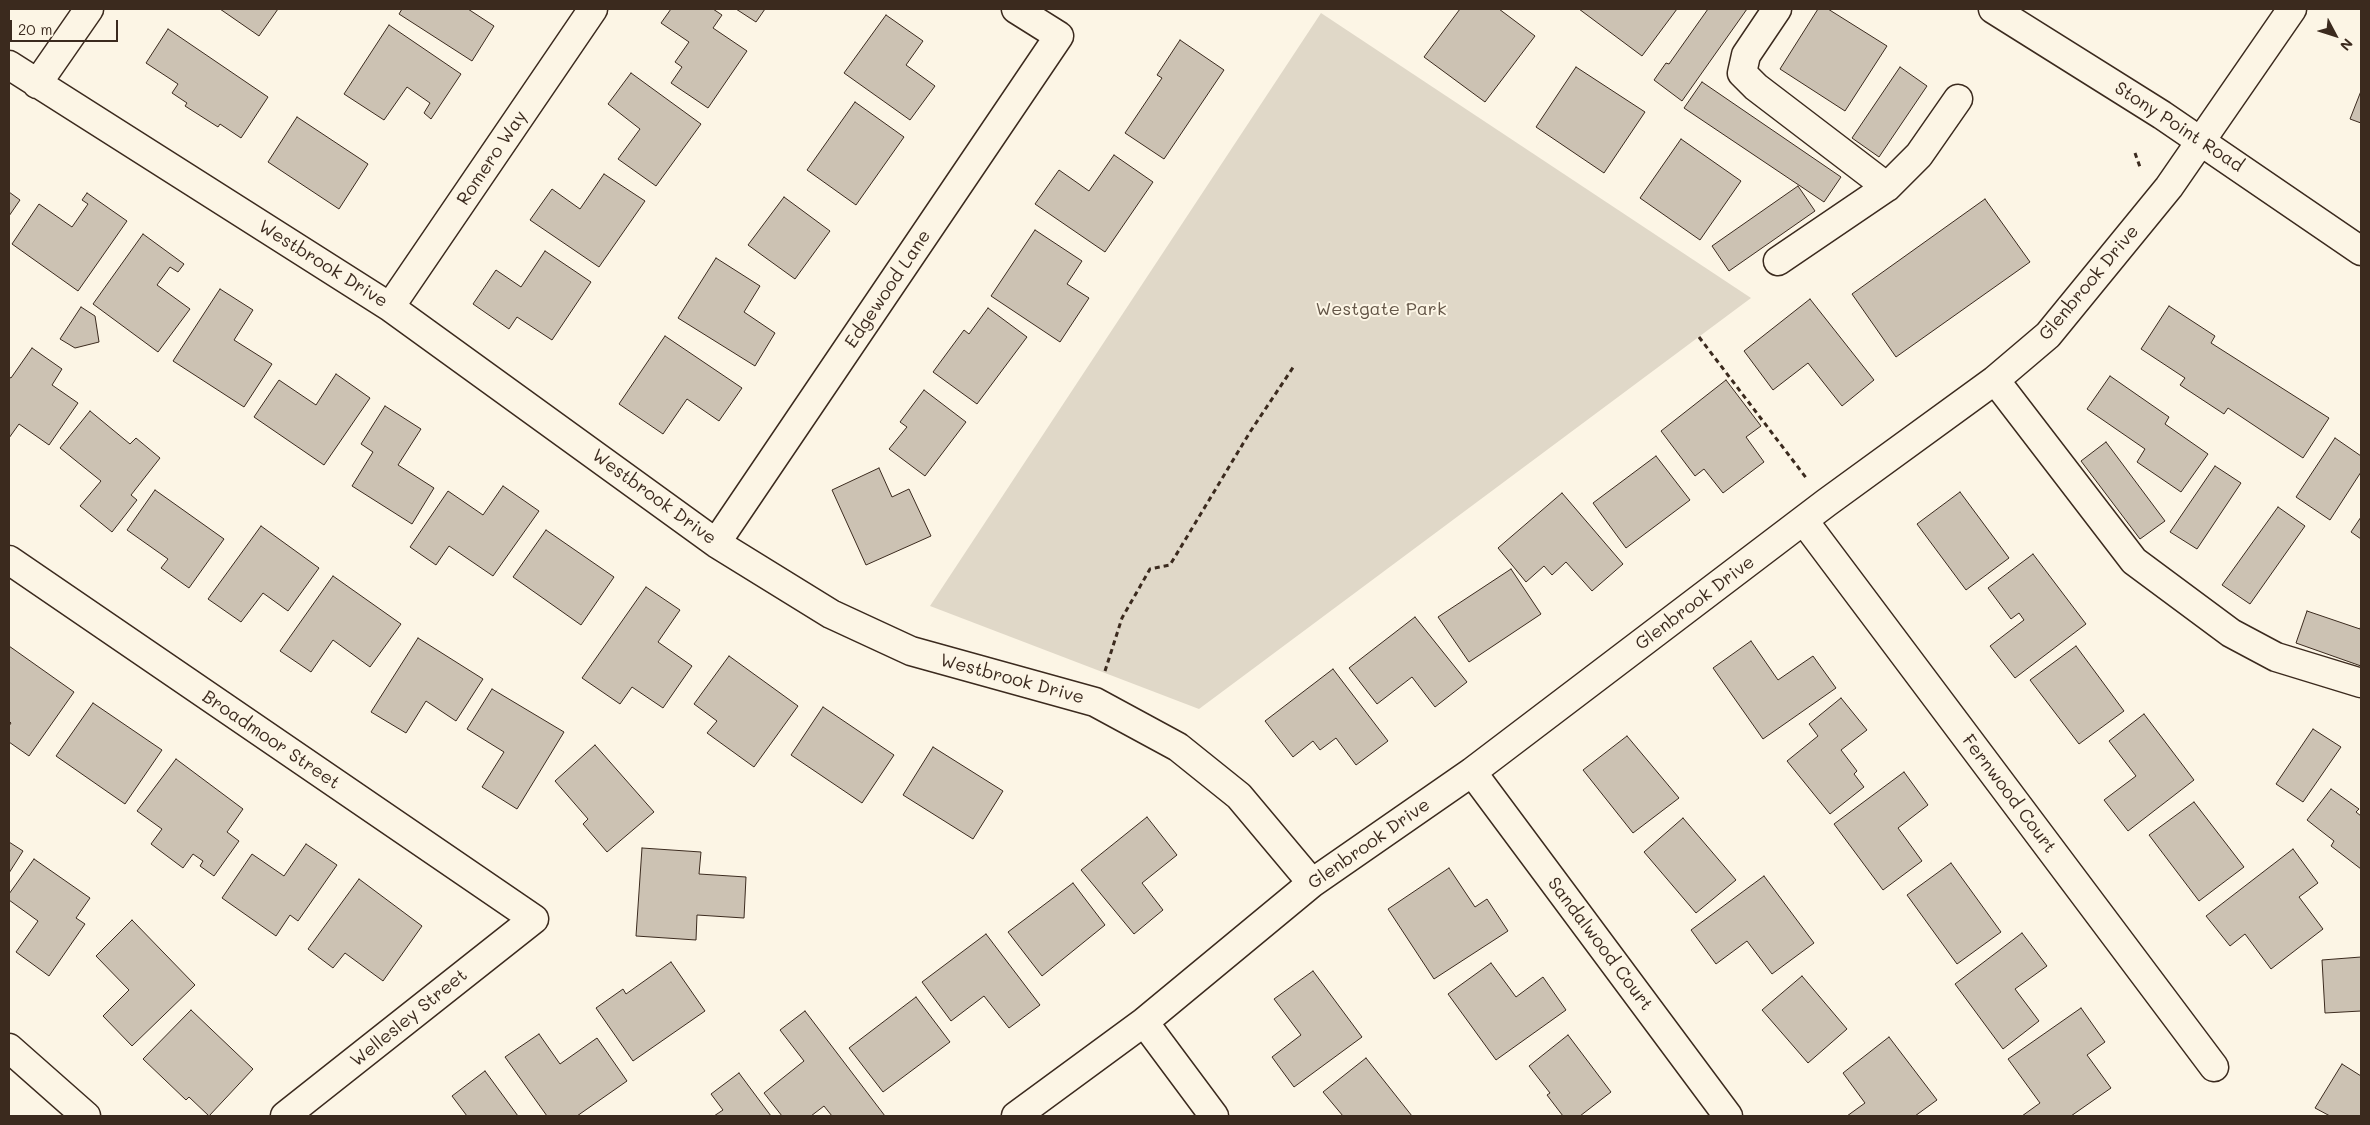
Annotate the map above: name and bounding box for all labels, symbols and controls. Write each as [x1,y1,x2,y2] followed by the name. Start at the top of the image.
[12,10,120,42] scale bar
[2310,10,2360,60] north arrow
[18,19,52,39] text: 20 m
[2336,35,2358,55] text: N
[2110,77,2248,177] street label: Stony Point Road
[452,107,532,209] street label: Romero Way
[254,216,392,312] street label: Westbrook Drive
[2035,221,2143,345] street label: Glenbrook Drive
[841,226,935,352] street label: Edgewood Lane
[1316,298,1446,320] park label: Westgate Park
[588,445,720,549] street label: Westbrook Drive
[1631,551,1759,655] street label: Glenbrook Drive
[938,649,1086,709] street label: Westbrook Drive
[198,686,344,794] street label: Broadmoor Street
[1957,730,2061,858] street label: Fernwood Court
[1304,794,1434,894] street label: Glenbrook Drive
[1543,873,1657,1015] street label: Sandalwood Court
[346,964,472,1072] street label: Wellesley Street

